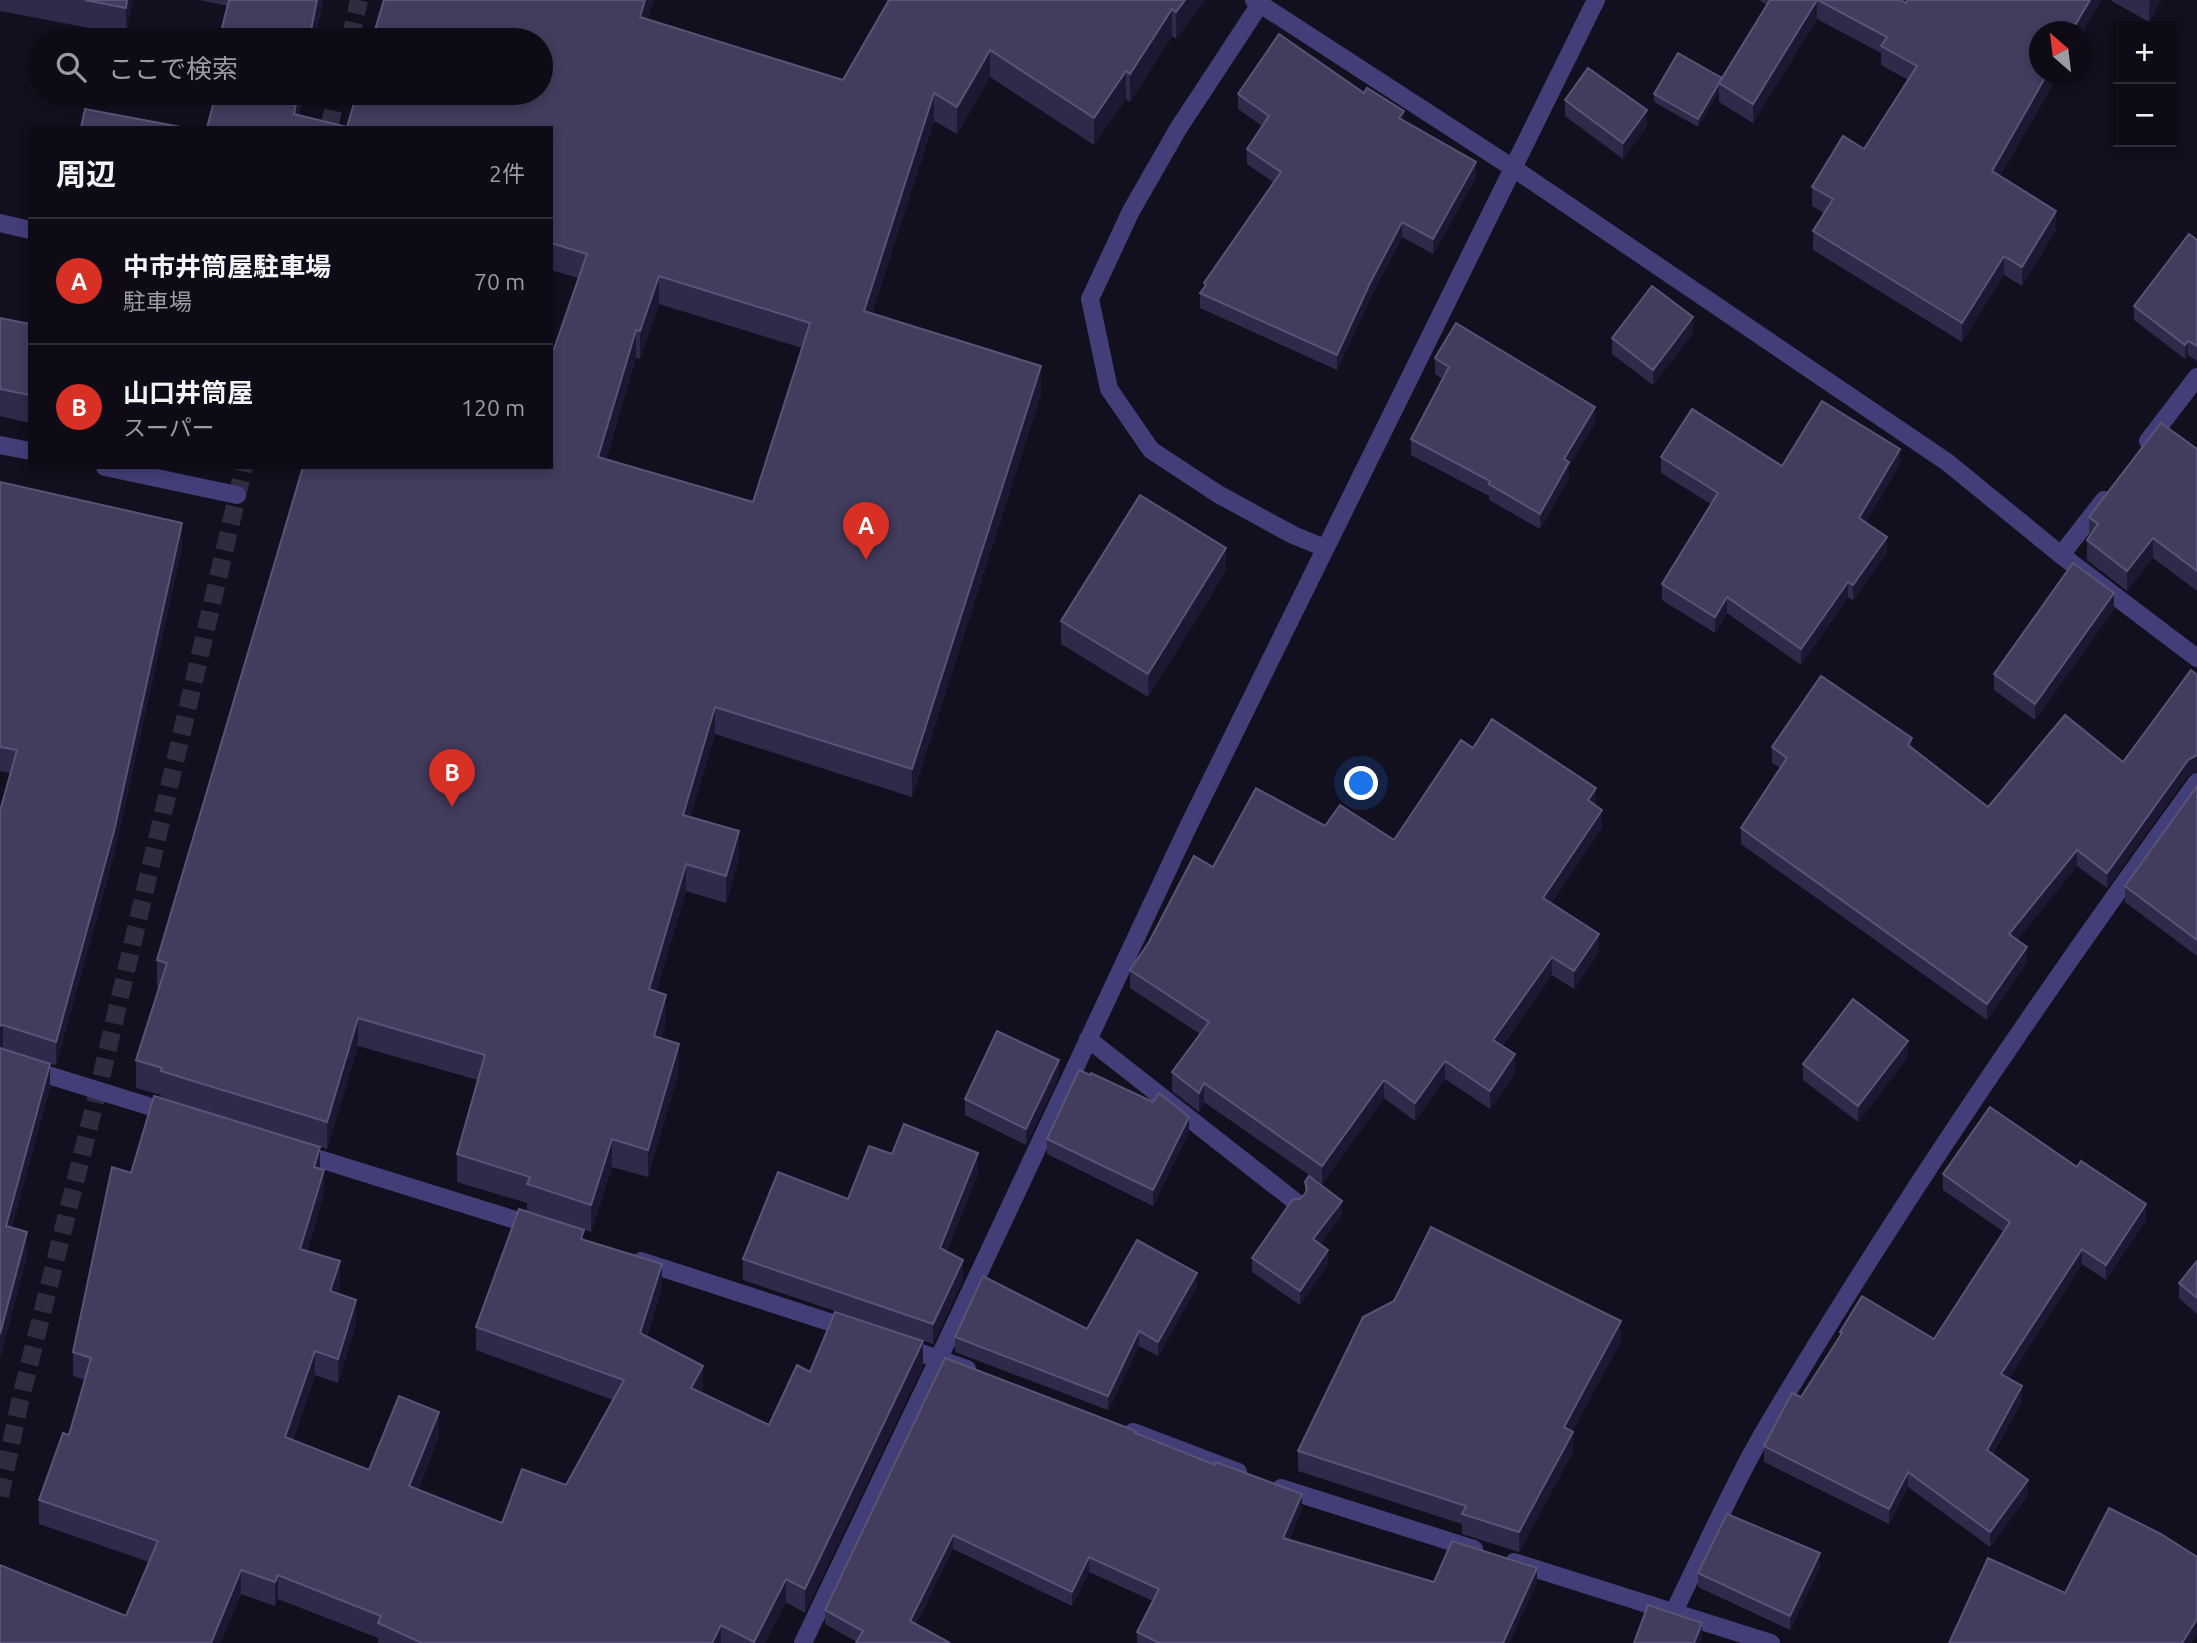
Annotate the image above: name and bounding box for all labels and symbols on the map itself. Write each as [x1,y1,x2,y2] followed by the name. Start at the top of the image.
[2029,21,2092,84] north arrow
[843,502,889,560] pin: A
[429,749,475,807] pin: B
[1344,766,1378,800] your location

